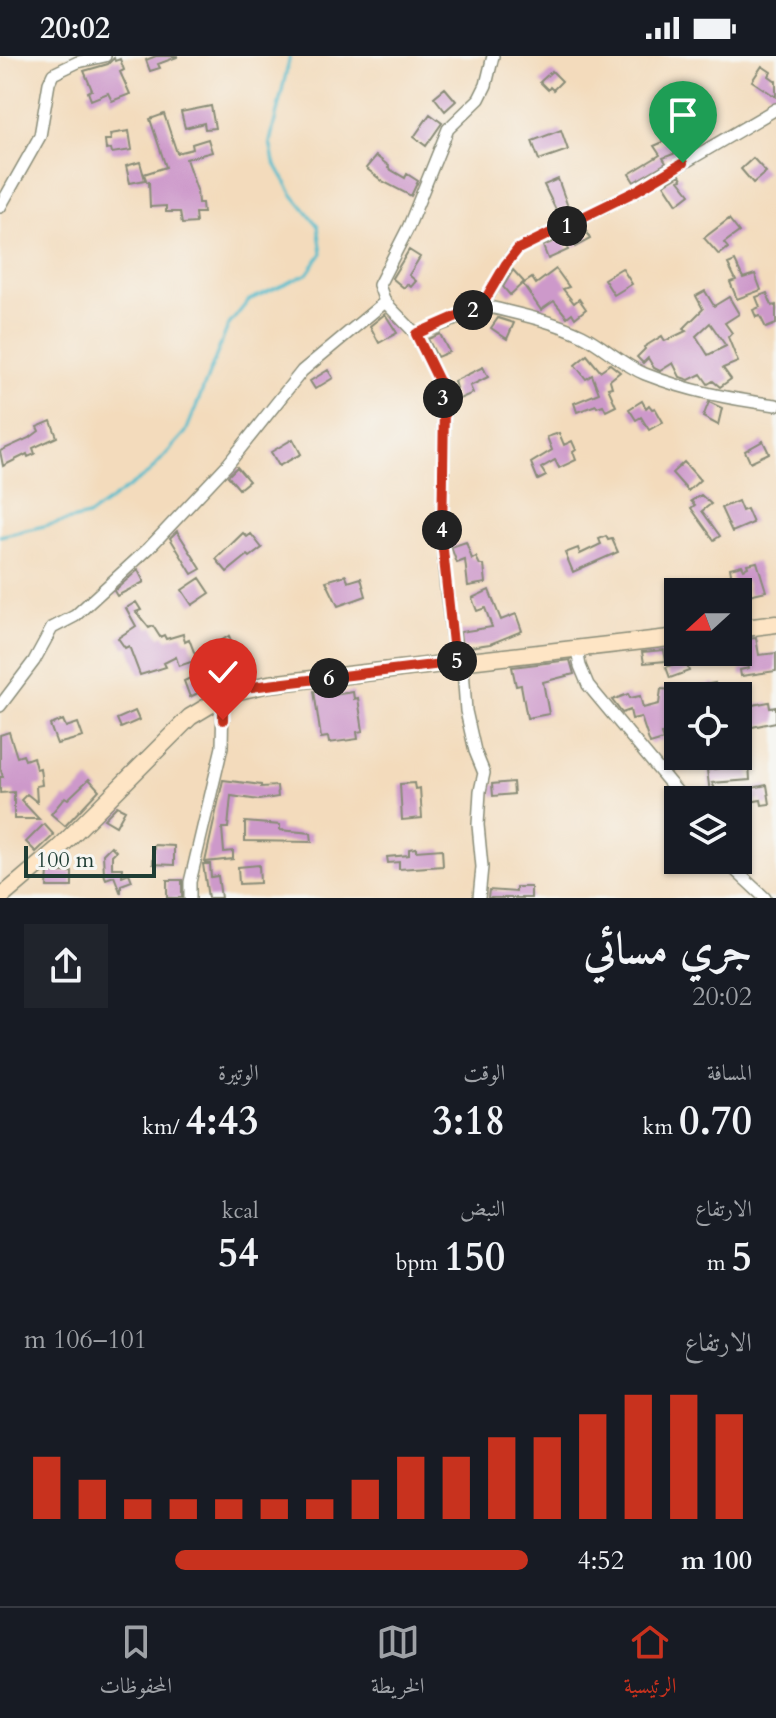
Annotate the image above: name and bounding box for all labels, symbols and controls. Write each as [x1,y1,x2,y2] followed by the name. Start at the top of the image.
[40,8,110,49] text: 20:02
[649,81,717,163] pin
[661,93,705,137] icon: arrive
[547,206,587,246] pin: 1
[561,211,573,241] text: 1
[453,290,493,330] pin: 2
[467,295,479,325] text: 2
[423,378,463,418] pin: 3
[437,383,449,413] text: 3
[422,510,462,550] pin: 4
[436,515,448,545] text: 4
[664,578,752,666] north arrow
[664,578,752,874] map controls
[189,638,257,720] pin
[437,641,477,681] pin: 5
[451,646,463,676] text: 5
[201,650,245,694] icon: check
[309,658,349,698] pin: 6
[323,663,335,693] text: 6
[664,682,752,770] button: locate
[664,786,752,874] button: layers
[24,842,156,878] scale bar
[36,845,94,875] text: 100 m
[583,919,752,979] text: جري مسائي
[24,924,108,1008] button: share
[692,979,752,1014] text: 20:02
[218,1058,259,1088] text: الوتيرة
[463,1058,505,1088] text: الوقت
[707,1058,752,1088] text: المسافة
[186,1094,259,1149] text: 4:43
[432,1094,505,1149] text: 3:18
[679,1094,752,1149] text: 0.70
[142,1112,186,1142] text: /km
[643,1112,679,1142] text: km
[460,1194,505,1224] text: النبض
[695,1194,752,1224] text: الارتفاع
[222,1196,259,1226] text: kcal
[218,1226,259,1281] text: 54
[444,1230,505,1285] text: 150
[732,1230,752,1285] text: 5
[396,1248,444,1278] text: bpm
[707,1248,732,1278] text: m
[24,1322,147,1357] text: 101–106 m
[685,1325,752,1360] text: الارتفاع
[577,1543,624,1578] text: 4:52
[681,1543,752,1578] text: 100 m
[100,1620,172,1707] tab: المحفوظات
[371,1620,425,1707] tab: الخريطة
[624,1620,676,1707] tab: الرئيسية

